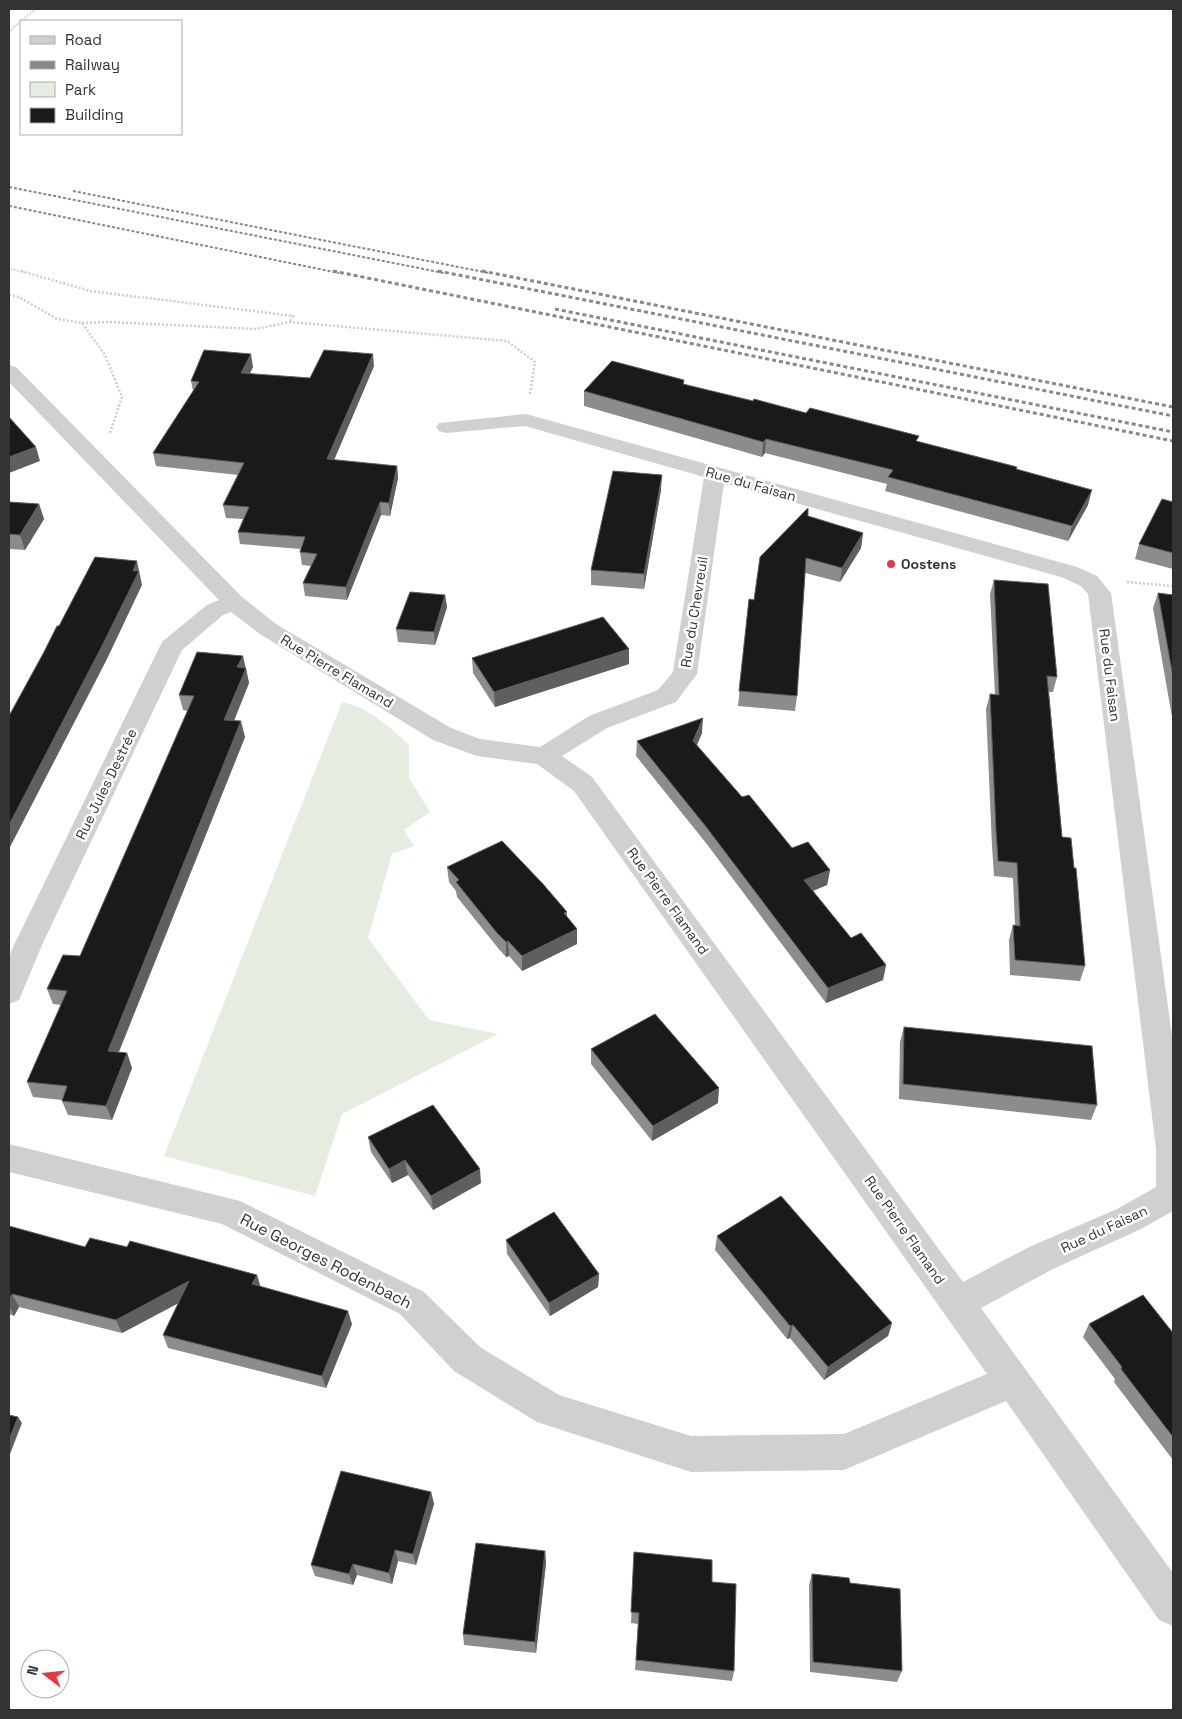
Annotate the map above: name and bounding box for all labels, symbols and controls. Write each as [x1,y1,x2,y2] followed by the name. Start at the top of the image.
[20,20,182,135] legend
[65,30,102,49] text: Road
[65,55,120,74] text: Railway
[65,80,96,99] text: Park
[65,105,124,124] text: Building
[704,462,798,506] street label: Rue du Faisan
[676,555,712,669] street label: Rue du Chevreuil
[901,555,956,573] place label: Oostens
[885,558,897,570] marker: Oostens
[1095,628,1125,722] street label: Rue du Faisan
[277,630,397,712] street label: Rue Pierre Flamand
[71,726,141,842] street label: Rue Jules Destrée
[623,844,713,958] street label: Rue Pierre Flamand
[861,1172,949,1288] street label: Rue Pierre Flamand
[1058,1201,1150,1257] street label: Rue du Faisan
[237,1209,415,1313] street label: Rue Georges Rodenbach
[20,1649,70,1699] north arrow
[23,1663,42,1677] text: N

